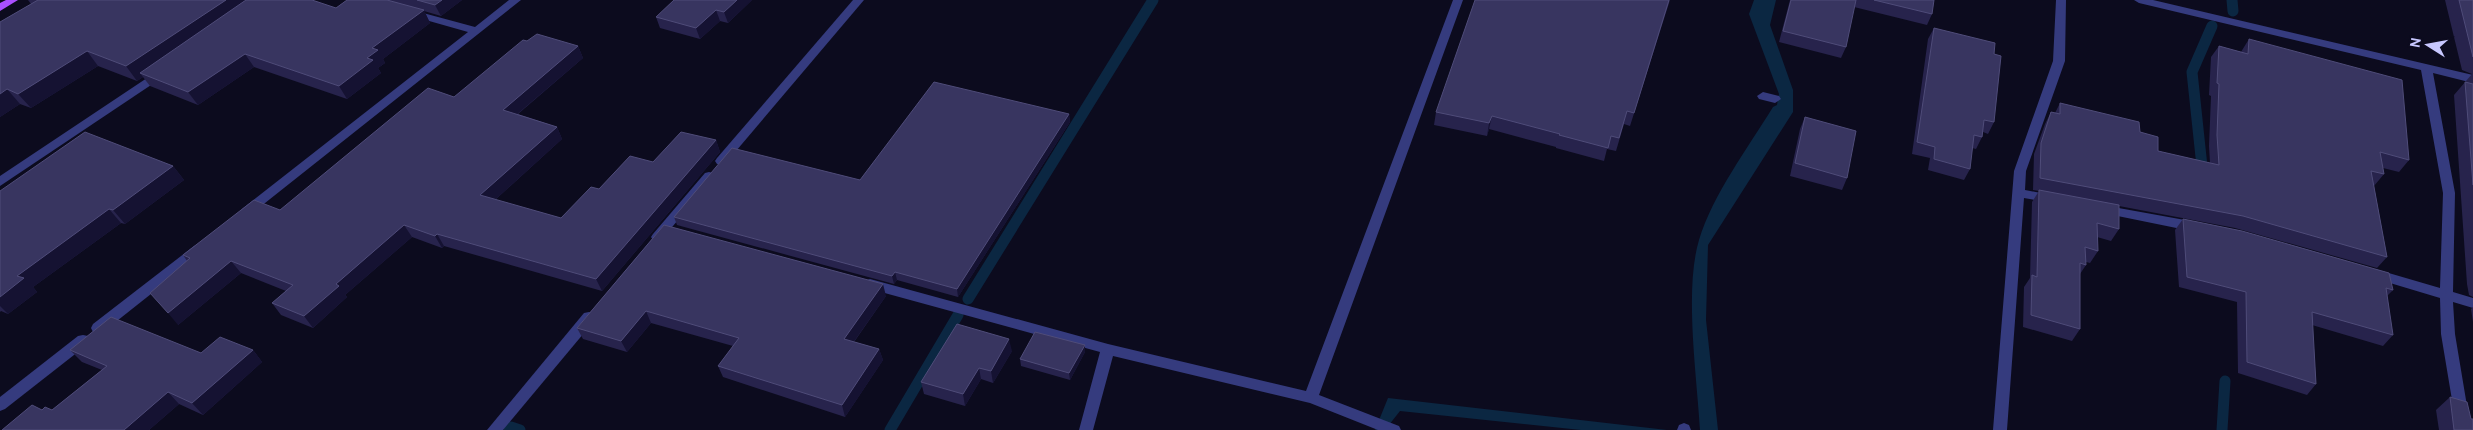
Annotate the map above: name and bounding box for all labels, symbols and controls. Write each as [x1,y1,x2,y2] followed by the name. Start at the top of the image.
[2403,20,2453,70] north arrow
[2407,36,2426,49] text: N

